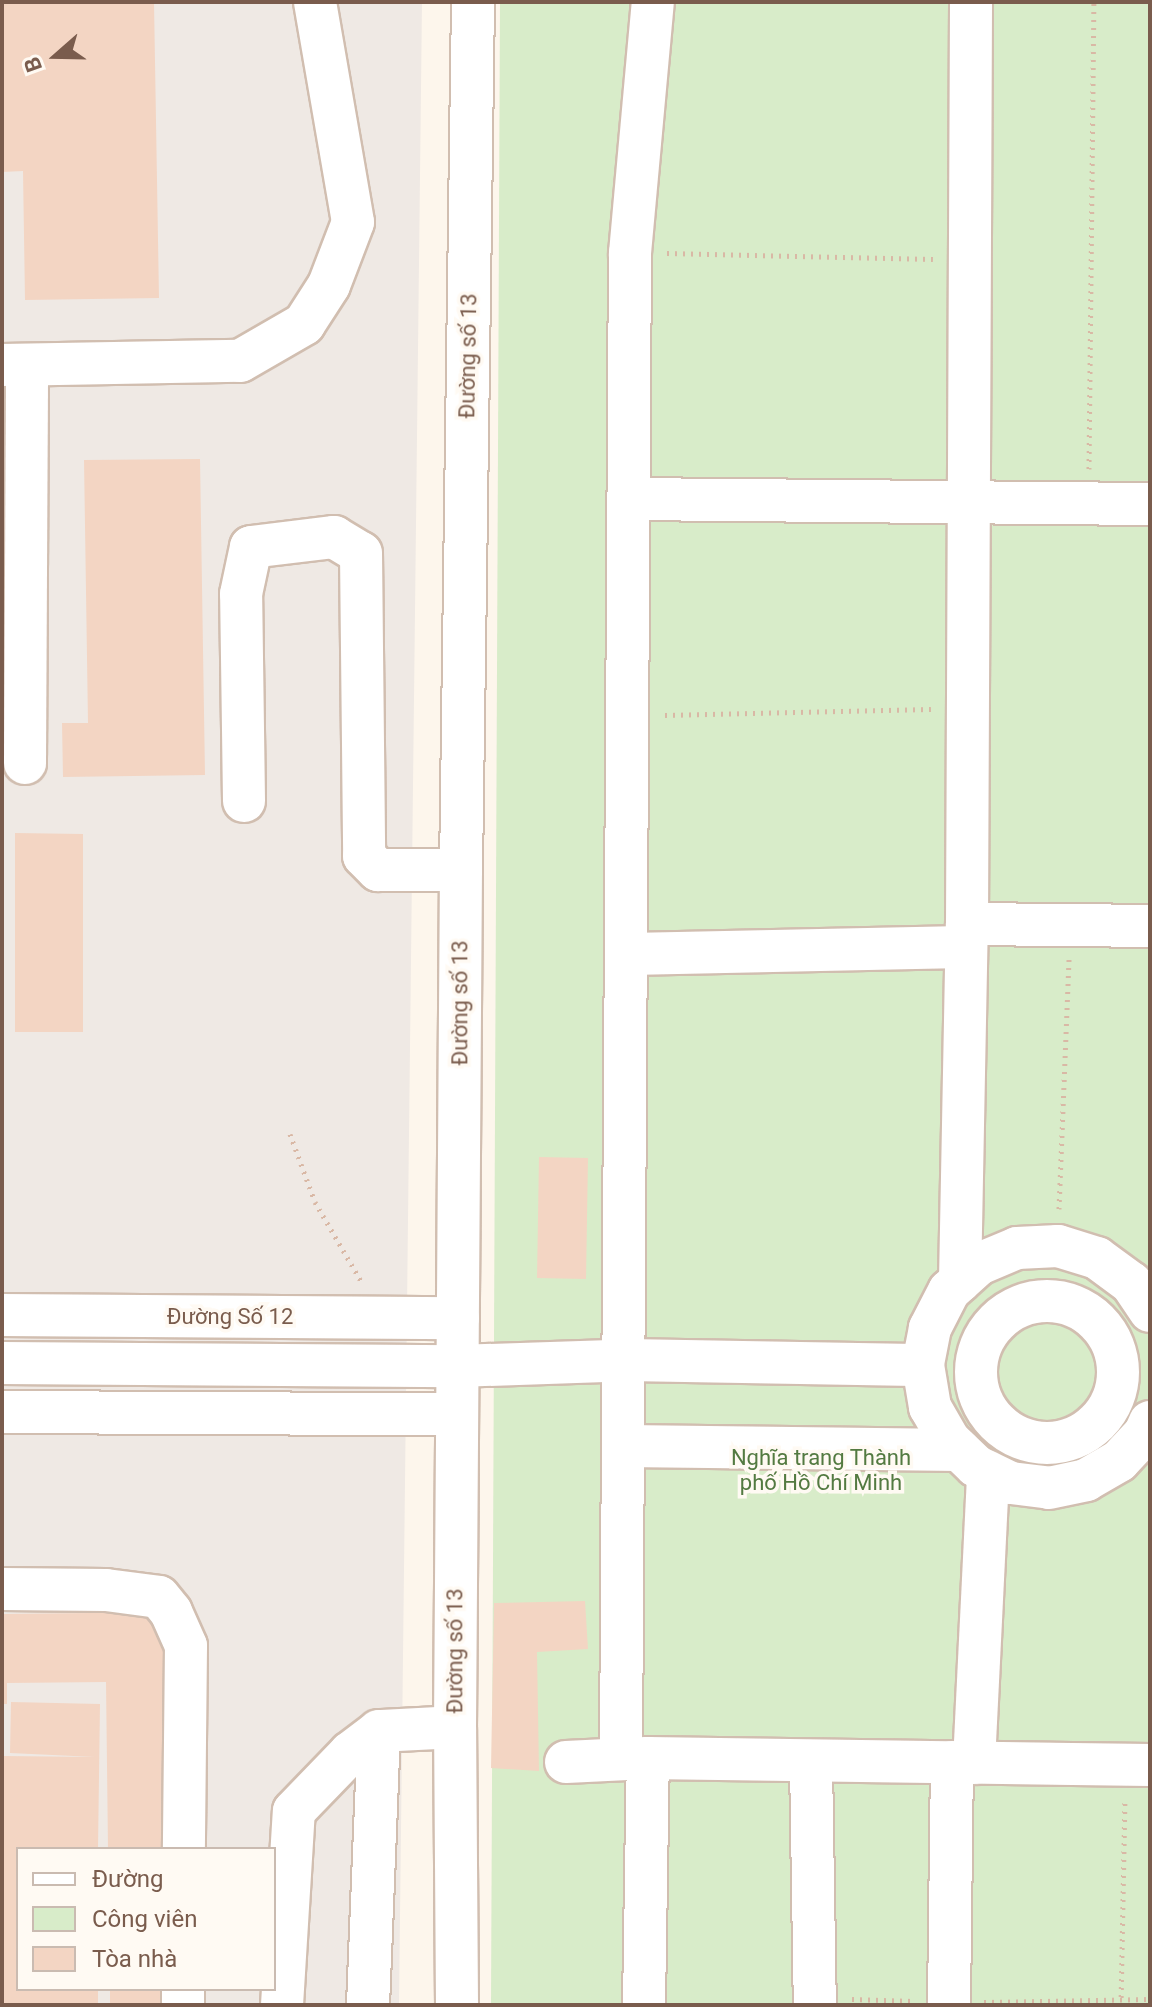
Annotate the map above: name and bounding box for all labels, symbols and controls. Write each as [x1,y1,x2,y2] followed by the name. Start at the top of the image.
[16,16,96,96] north arrow
[19,54,47,75] text: B
[454,293,482,419] street label: Đường số 13
[447,941,473,1065] street label: Đường số 13
[167,1304,293,1330] street label: Đường Số 12
[731,1444,911,1496] park label: Nghĩa trang Thành phố Hồ Chí Minh
[442,1589,468,1713] street label: Đường số 13
[16,1847,276,1991] legend
[92,1865,163,1893] text: Đường
[92,1905,197,1933] text: Công viên
[92,1945,177,1973] text: Tòa nhà

